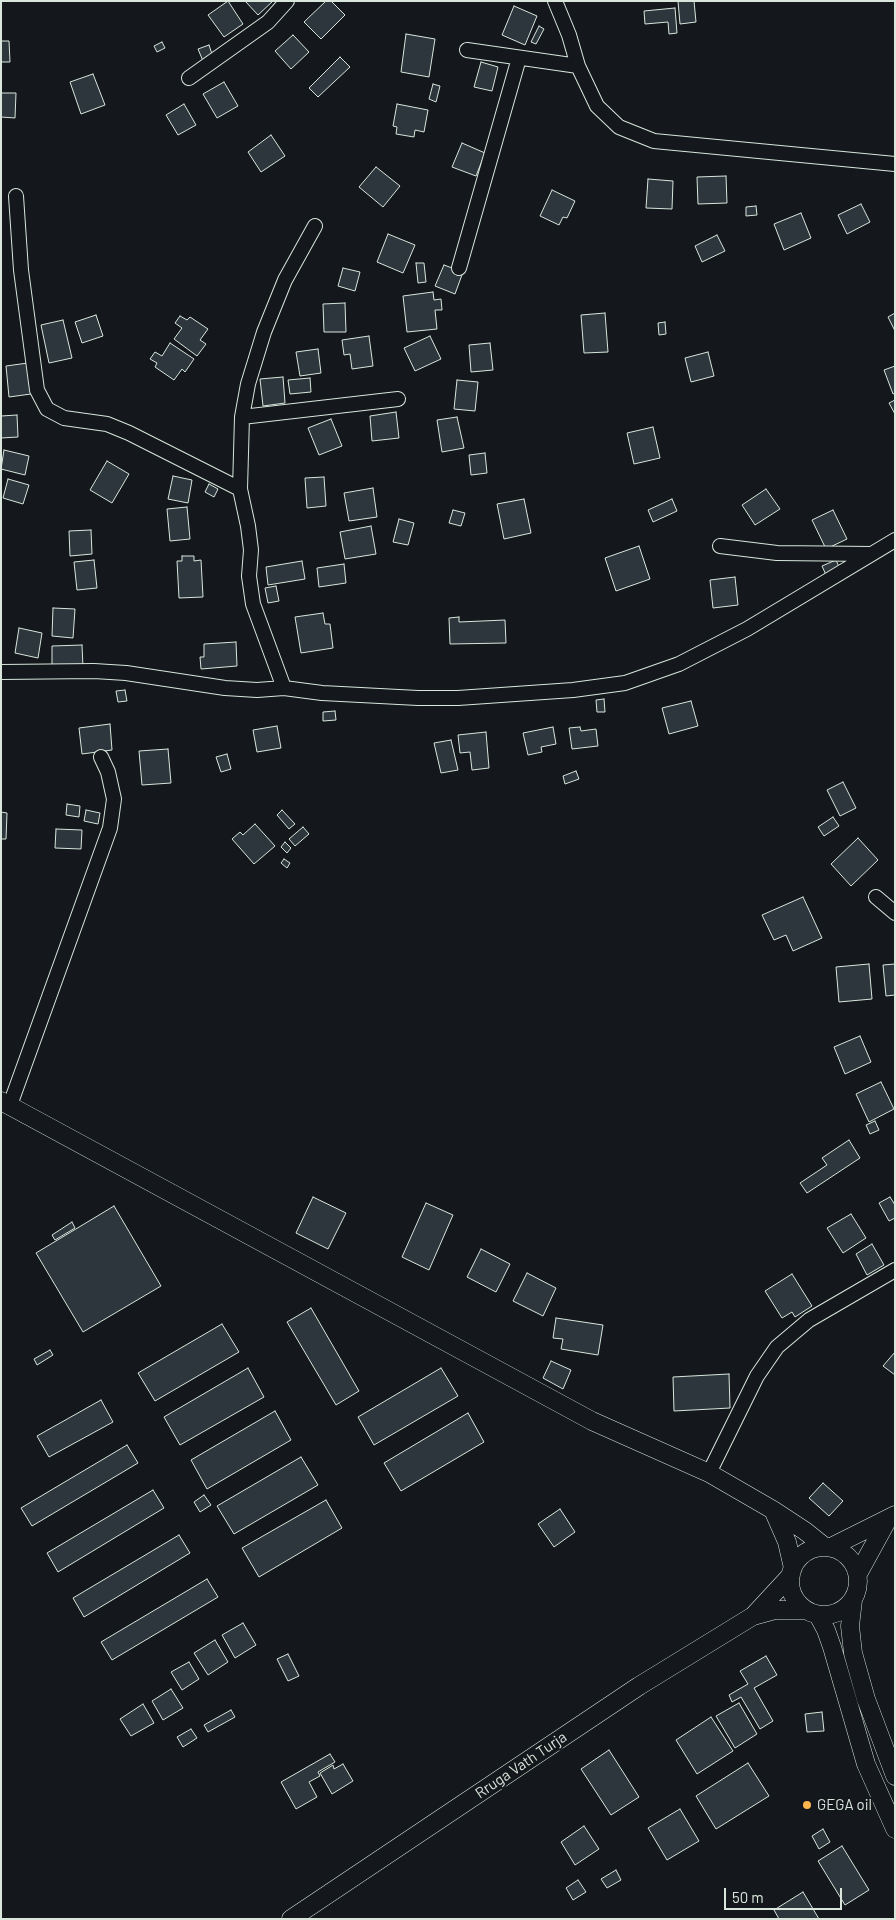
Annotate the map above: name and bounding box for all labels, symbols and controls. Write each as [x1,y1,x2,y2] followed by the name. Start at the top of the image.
[472,1728,570,1802] street label: Rruga Vath Turja
[817,1796,872,1814] place label: GEGA oil
[801,1799,813,1811] marker: GEGA oil
[726,1878,844,1910] scale bar
[732,1888,764,1906] text: 50 m

